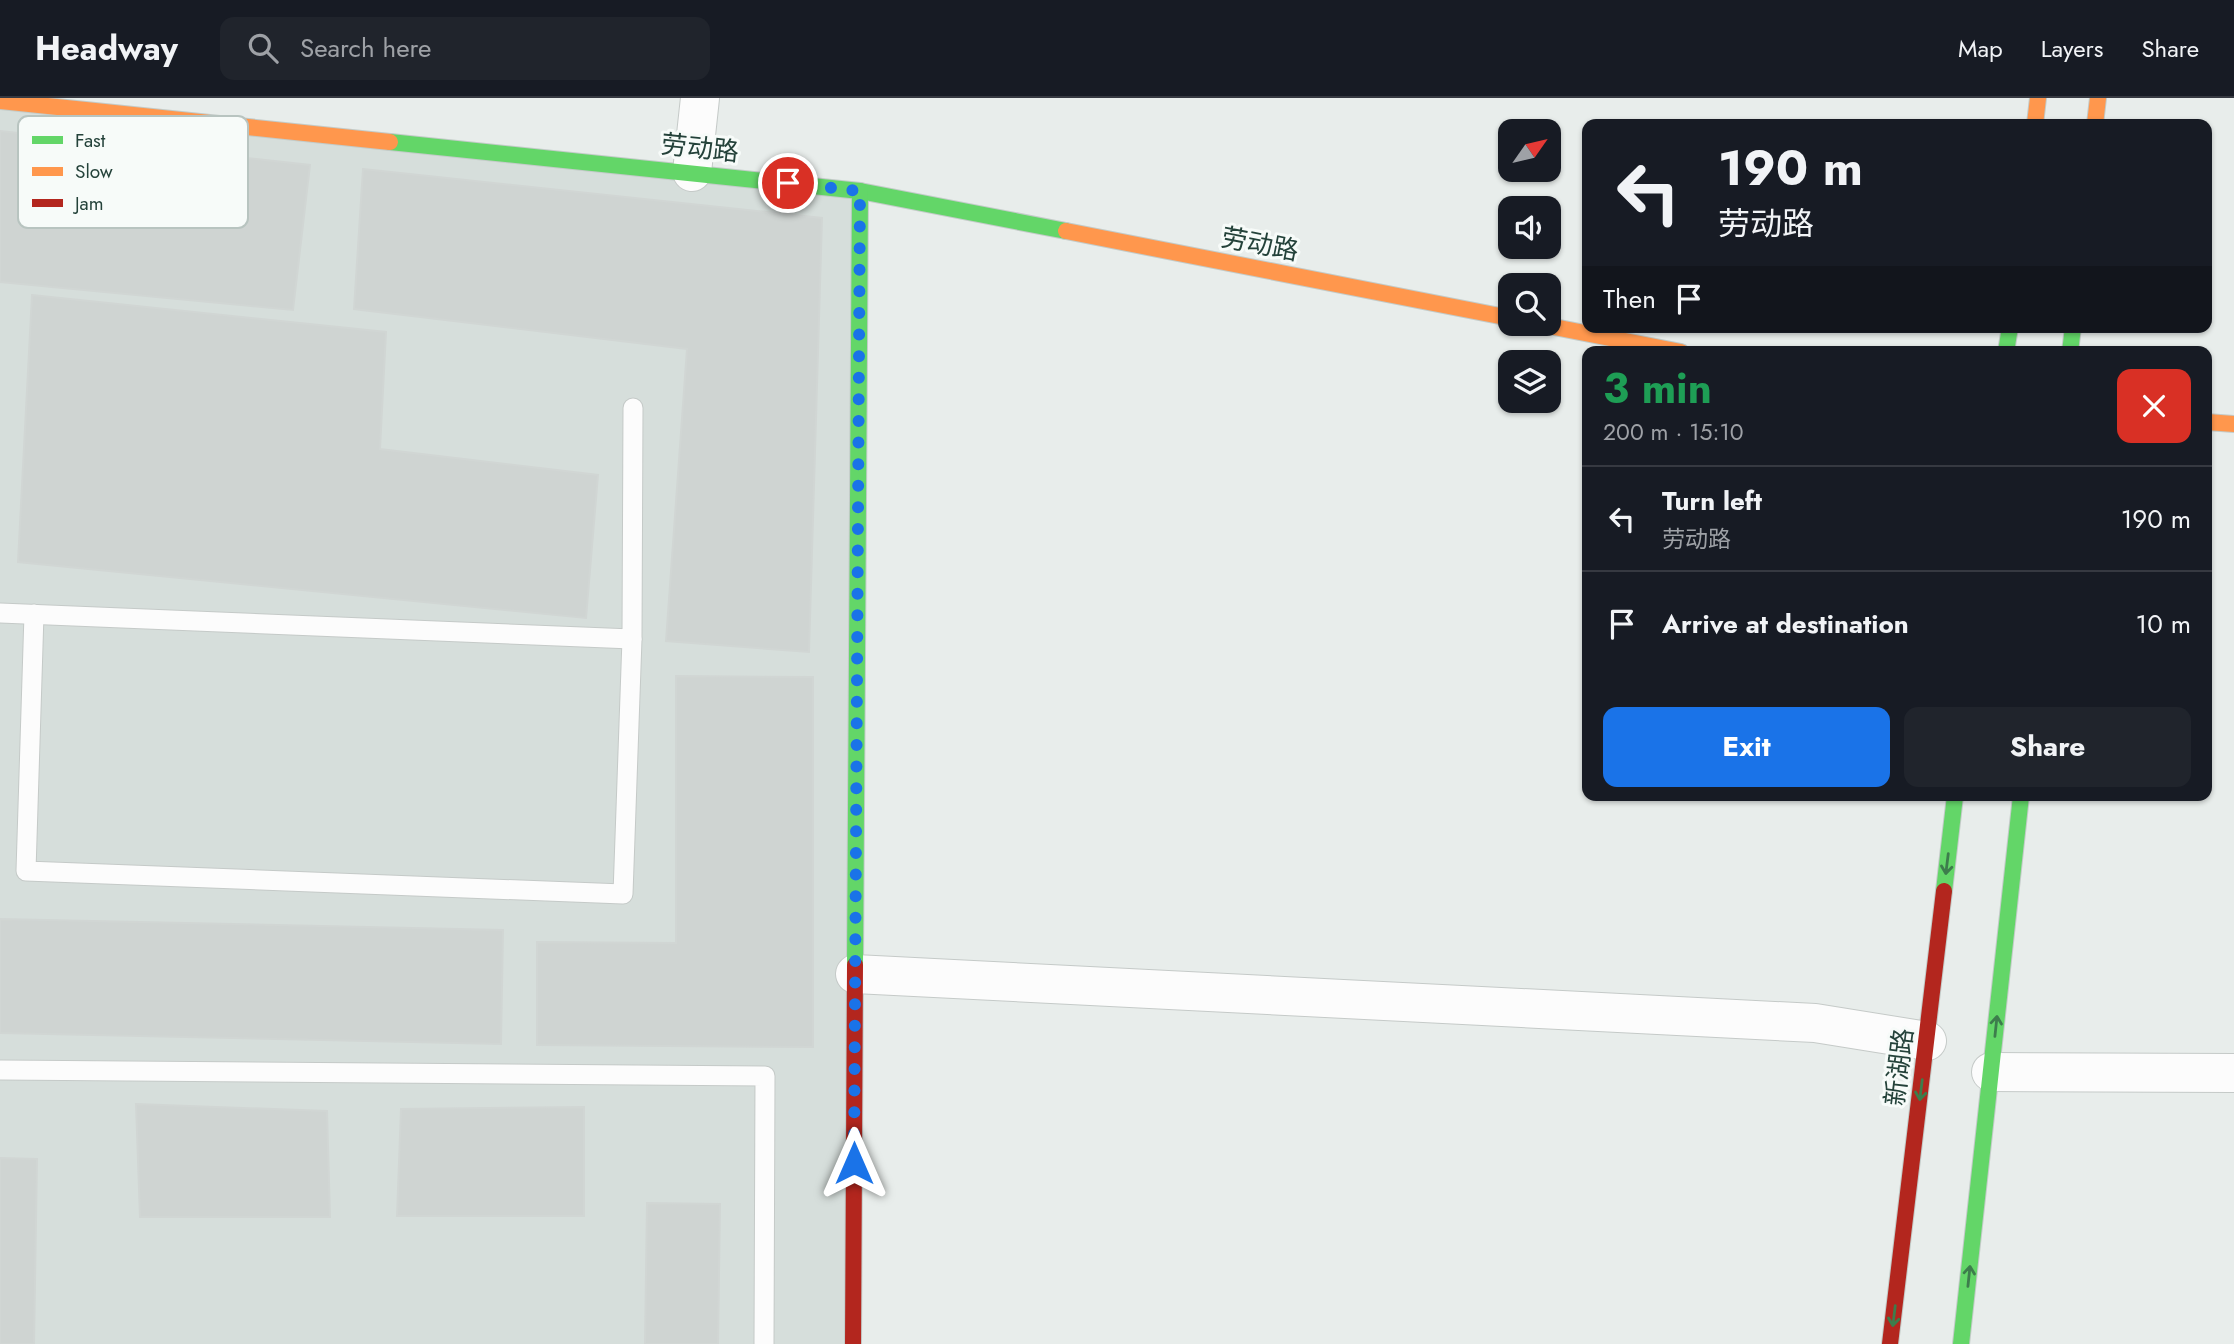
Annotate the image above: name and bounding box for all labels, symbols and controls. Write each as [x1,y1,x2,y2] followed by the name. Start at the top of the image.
[220,17,710,80] search box
[35,25,178,72] text: Headway
[244,29,282,67] icon: search
[300,29,431,67] text: Search here
[1958,31,2003,66] text: Map
[2041,31,2103,66] text: Layers
[2141,31,2199,66] text: Share
[18,116,248,228] legend
[1498,119,1561,182] north arrow
[1498,119,1561,413] map controls
[659,125,741,171] street label: 劳动路
[75,127,106,154] text: Fast
[1718,133,1863,203] text: 190 m
[1603,147,1694,238] icon: left
[758,153,818,213] pin
[75,158,113,185] text: Slow
[769,164,807,202] icon: arrive
[72,190,104,217] text: Jam
[1498,196,1561,259] button: sound
[1718,201,1814,247] text: 劳动路
[1218,218,1302,270] street label: 劳动路
[1498,273,1561,336] button: search
[1603,280,1656,318] text: Then
[1670,280,1708,318] icon: arrive
[1498,350,1561,413] button: layers
[1603,358,1712,419] text: 3 min
[2117,369,2191,443] button: close
[1603,415,1744,449] text: 200 m · 15:10
[1662,482,1762,520] text: Turn left
[1603,500,1641,538] icon: left
[2121,500,2191,538] text: 190 m
[1662,522,1731,556] text: 劳动路
[1603,605,1641,643] icon: arrive
[1662,605,1909,643] text: Arrive at destination
[2136,605,2191,643] text: 10 m
[1603,707,1890,787] button: Exit
[1904,707,2191,787] button: Share
[1941,852,1954,875] one-way arrow
[1990,1015,2003,1037] one-way arrow
[1875,1026,1923,1108] street label: 新湖路
[1915,1078,1928,1101] one-way arrow
[817,1126,891,1200] position arrow
[1962,1265,1975,1288] one-way arrow
[1887,1304,1900,1327] one-way arrow

